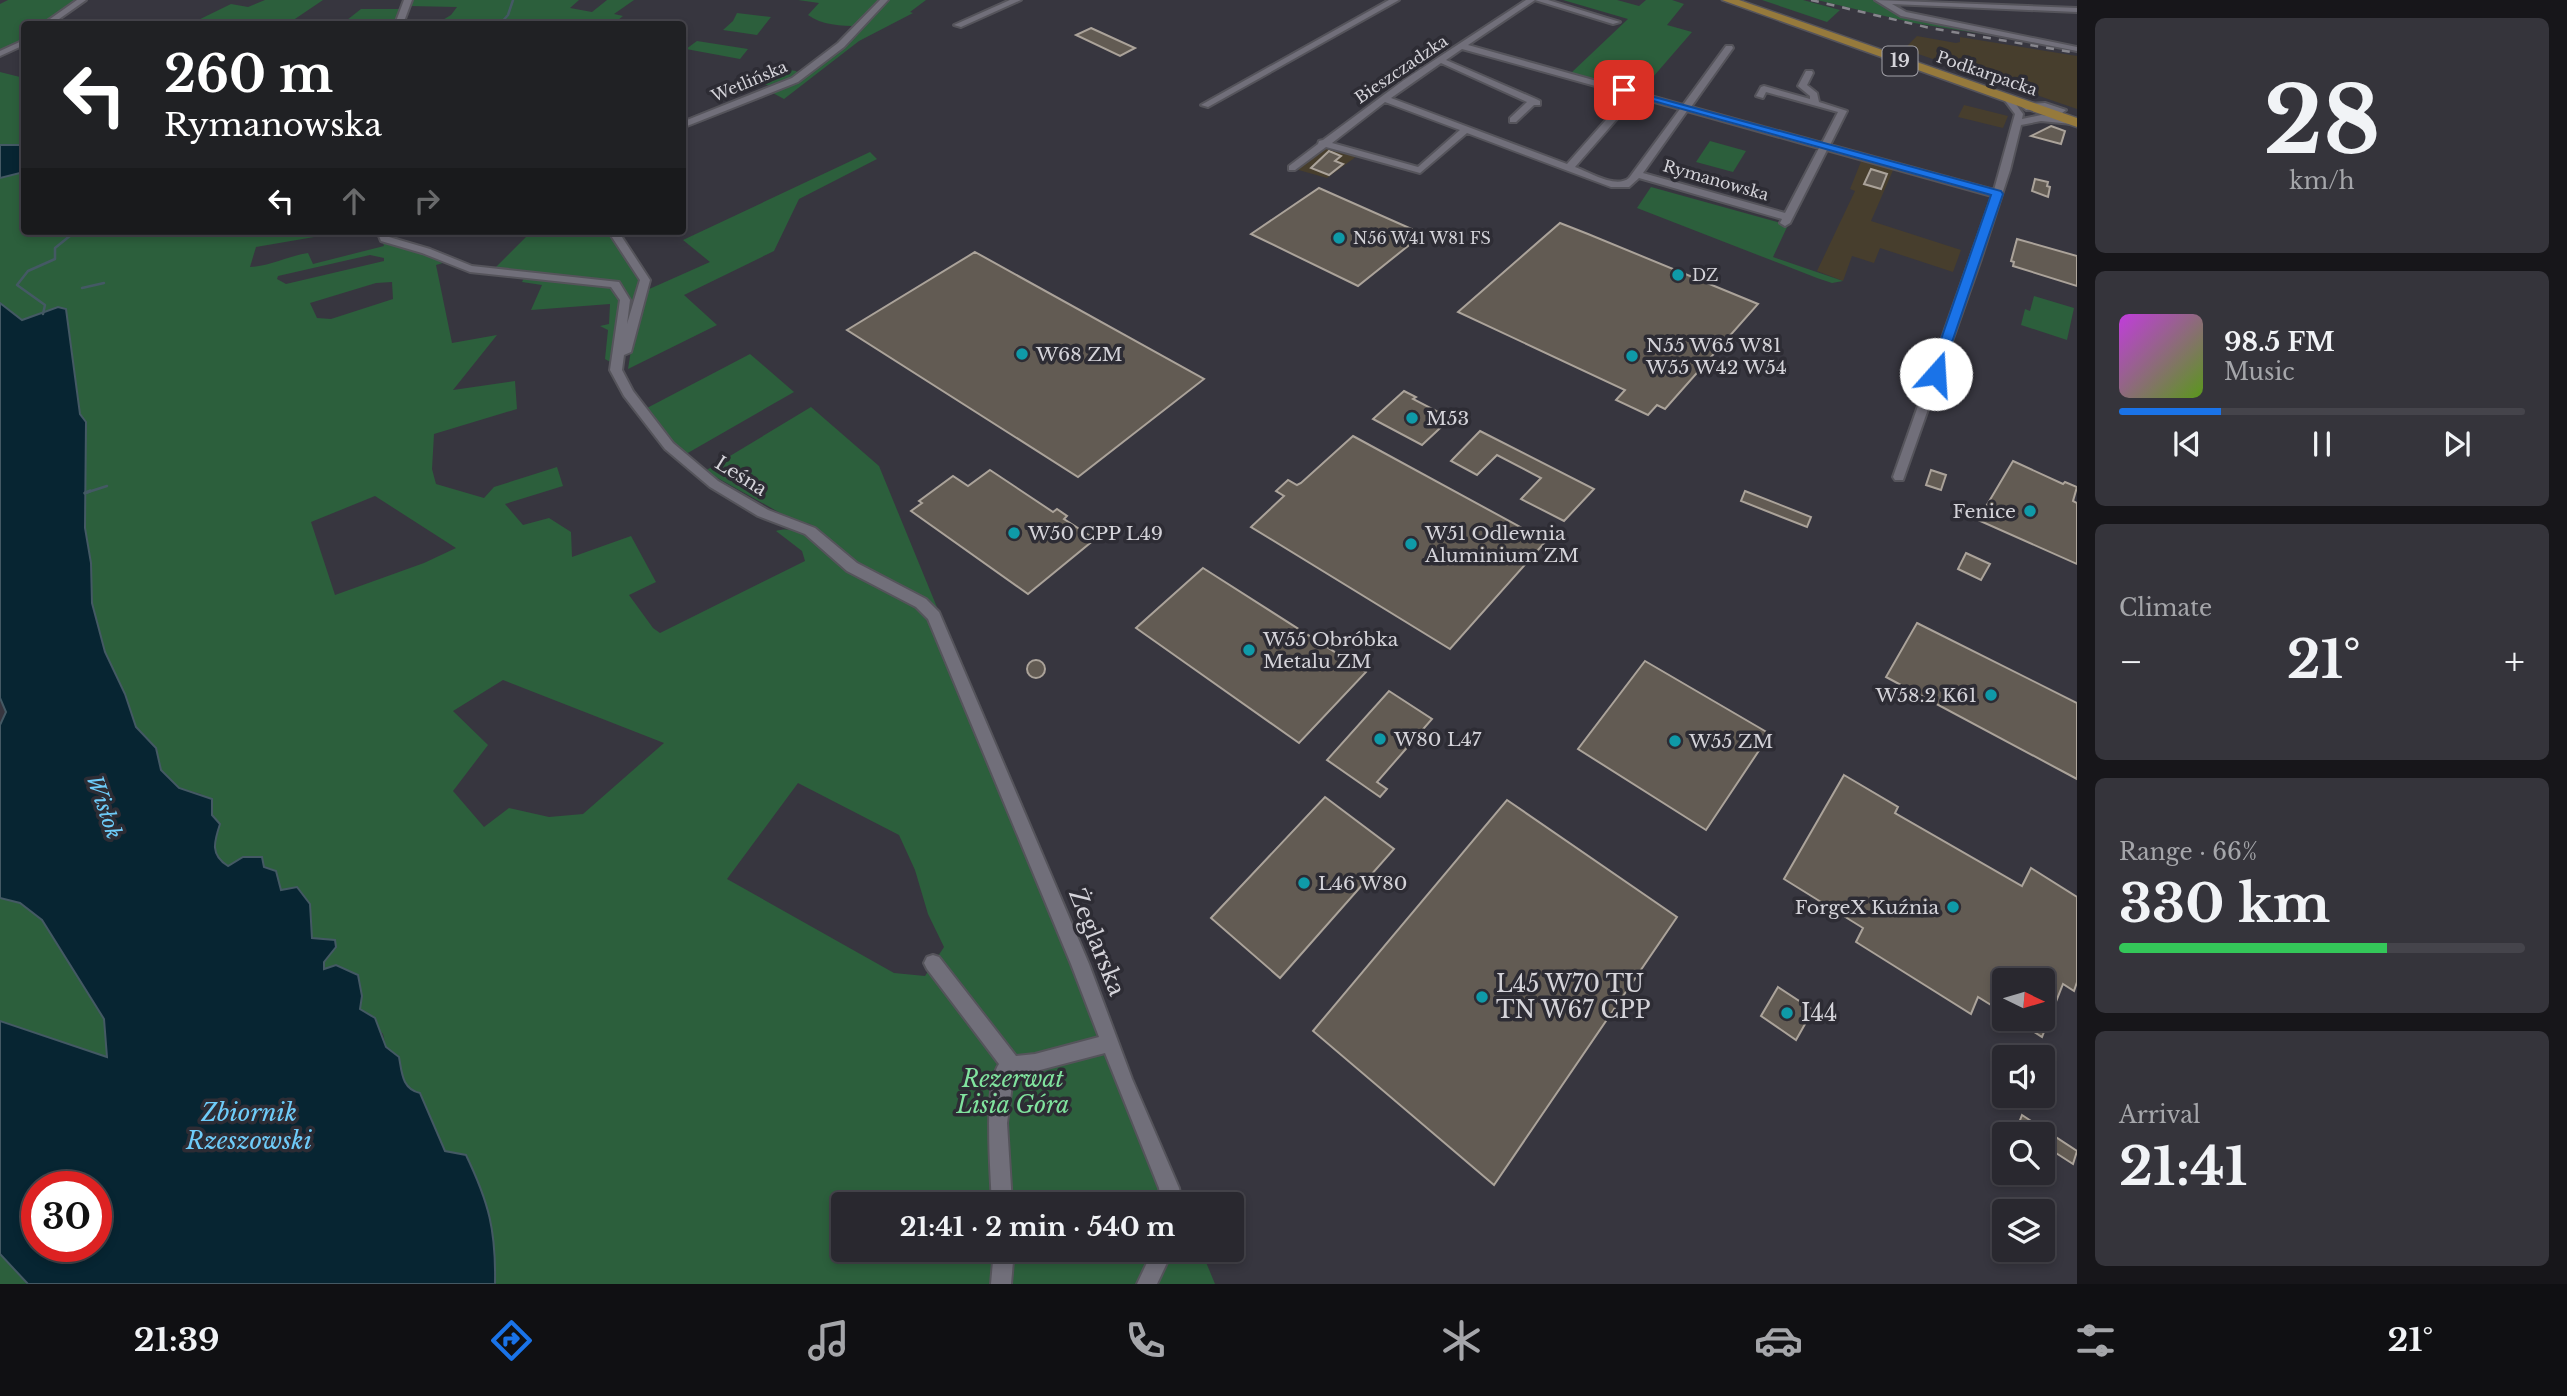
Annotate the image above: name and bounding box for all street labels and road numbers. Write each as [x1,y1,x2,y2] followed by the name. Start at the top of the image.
[1351,30,1451,107] street label: Bieszczadzka
[1882,46,1918,76] road number: 19
[1934,46,2040,100] street label: Podkarpacka
[707,56,790,106] street label: Wetlińska
[1661,155,1771,205] street label: Rymanowska
[711,451,772,501] street label: Leśna
[1063,884,1132,1000] street label: Żeglarska

